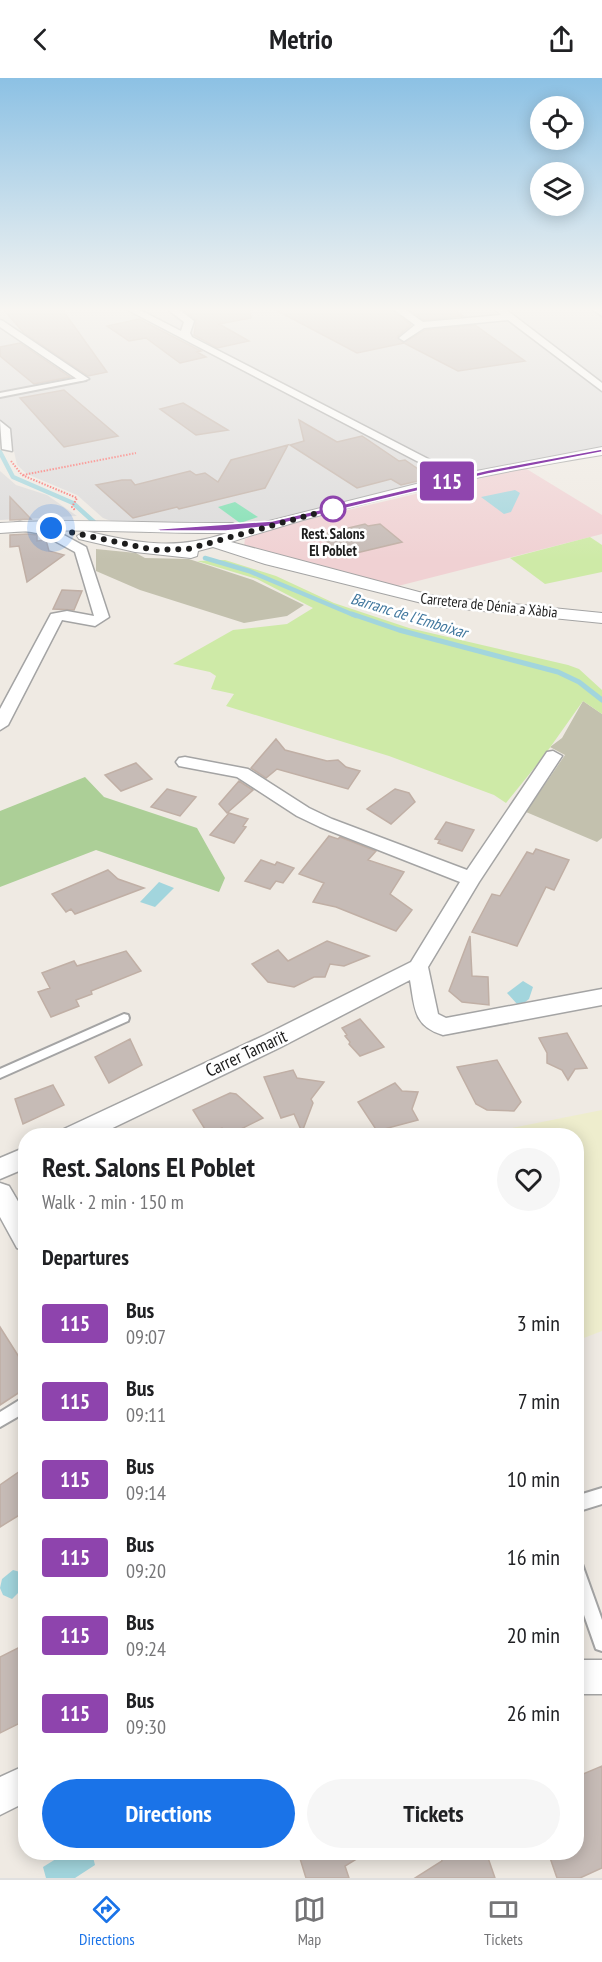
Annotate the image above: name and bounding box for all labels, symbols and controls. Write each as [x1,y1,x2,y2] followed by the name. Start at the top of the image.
[269,22,333,56] text: Metrio
[24,23,57,56] icon: back
[545,23,578,56] icon: share
[530,96,584,216] map controls
[530,96,584,150] button: locate
[530,162,584,216] button: layers
[412,462,482,500] line badge: 115
[432,468,462,495] text: 115
[320,496,346,522] marker: Rest. Salons El Poblet
[36,513,66,543] your location
[301,524,365,560] place label: Rest. Salons El Poblet
[348,588,472,643] water label: Barranc de l'Emboixar
[420,588,558,622] street label: Carretera de Dénia a Xàbia
[202,1024,290,1082] street label: Carrer Tamarit
[42,1148,255,1185] text: Rest. Salons El Poblet
[497,1148,560,1211] button: heart
[42,1189,184,1215] text: Walk · 2 min · 150 m
[42,1243,129,1271] text: Departures
[126,1296,154,1324] text: Bus
[517,1309,560,1337] text: 3 min
[60,1310,90,1337] text: 115
[126,1324,166,1350] text: 09:07
[126,1374,154,1402] text: Bus
[518,1387,560,1415] text: 7 min
[60,1388,90,1415] text: 115
[126,1402,166,1428] text: 09:11
[126,1452,154,1480] text: Bus
[507,1465,560,1493] text: 10 min
[60,1466,90,1493] text: 115
[126,1480,166,1506] text: 09:14
[126,1530,154,1558] text: Bus
[507,1543,560,1571] text: 16 min
[60,1544,90,1571] text: 115
[126,1558,166,1584] text: 09:20
[126,1608,154,1636] text: Bus
[507,1621,560,1649] text: 20 min
[60,1622,90,1649] text: 115
[126,1636,166,1662] text: 09:24
[126,1686,154,1714] text: Bus
[507,1699,560,1727] text: 26 min
[60,1700,90,1727] text: 115
[126,1714,166,1740] text: 09:30
[42,1779,295,1848] button: Directions
[307,1779,560,1848] button: Tickets
[79,1893,135,1949] tab: Directions
[293,1893,326,1949] tab: Map
[484,1893,523,1949] tab: Tickets

